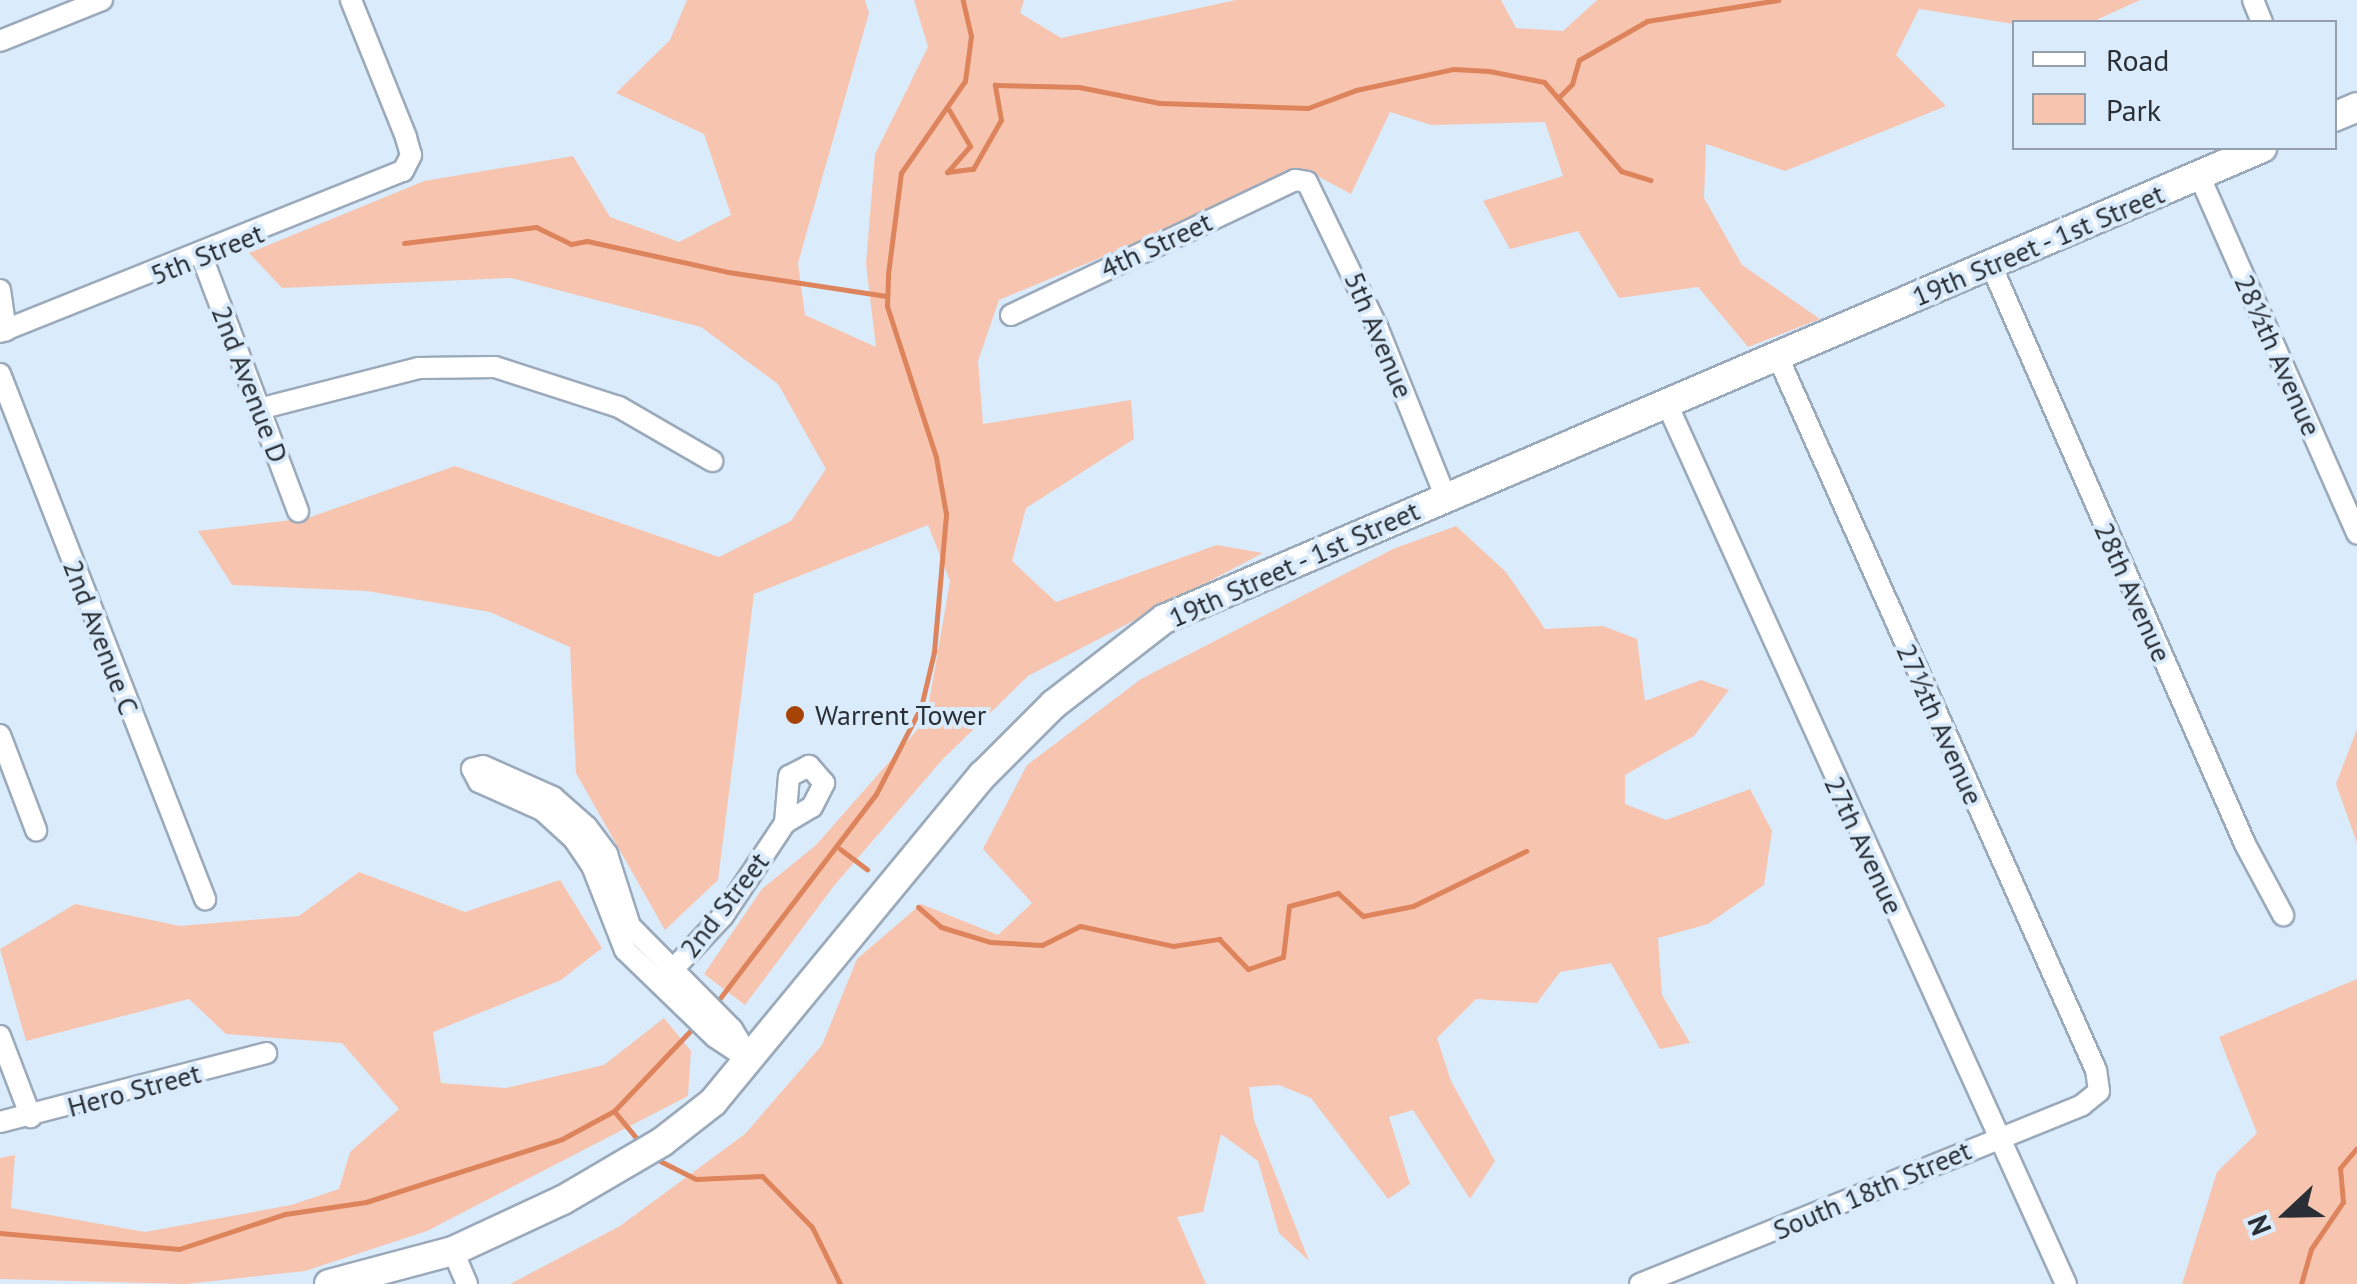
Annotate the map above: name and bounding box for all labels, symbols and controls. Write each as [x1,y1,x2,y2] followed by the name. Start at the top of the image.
[2012,20,2337,150] legend
[2106,40,2170,79] text: Road
[2106,90,2161,129] text: Park
[1905,176,2171,314] street label: 19th Street - 1st Street
[1095,205,1217,285] street label: 4th Street
[146,216,268,292] street label: 5th Street
[1337,266,1421,404] street label: 5th Avenue
[2227,269,2329,441] street label: 28½th Avenue
[205,300,295,468] street label: 2nd Avenue D
[1162,493,1426,635] street label: 19th Street - 1st Street
[2087,517,2179,667] street label: 28th Avenue
[56,554,146,720] street label: 2nd Avenue C
[1889,638,1991,810] street label: 27½th Avenue
[815,698,987,732] place label: Warrent Tower
[784,704,806,726] marker: Warrent Tower
[1817,770,1911,920] street label: 27th Avenue
[672,846,776,964] street label: 2nd Street
[64,1056,204,1124] street label: Hero Street
[1768,1133,1976,1247] street label: South 18th Street
[2237,1164,2337,1264] north arrow
[2238,1210,2279,1241] text: N

